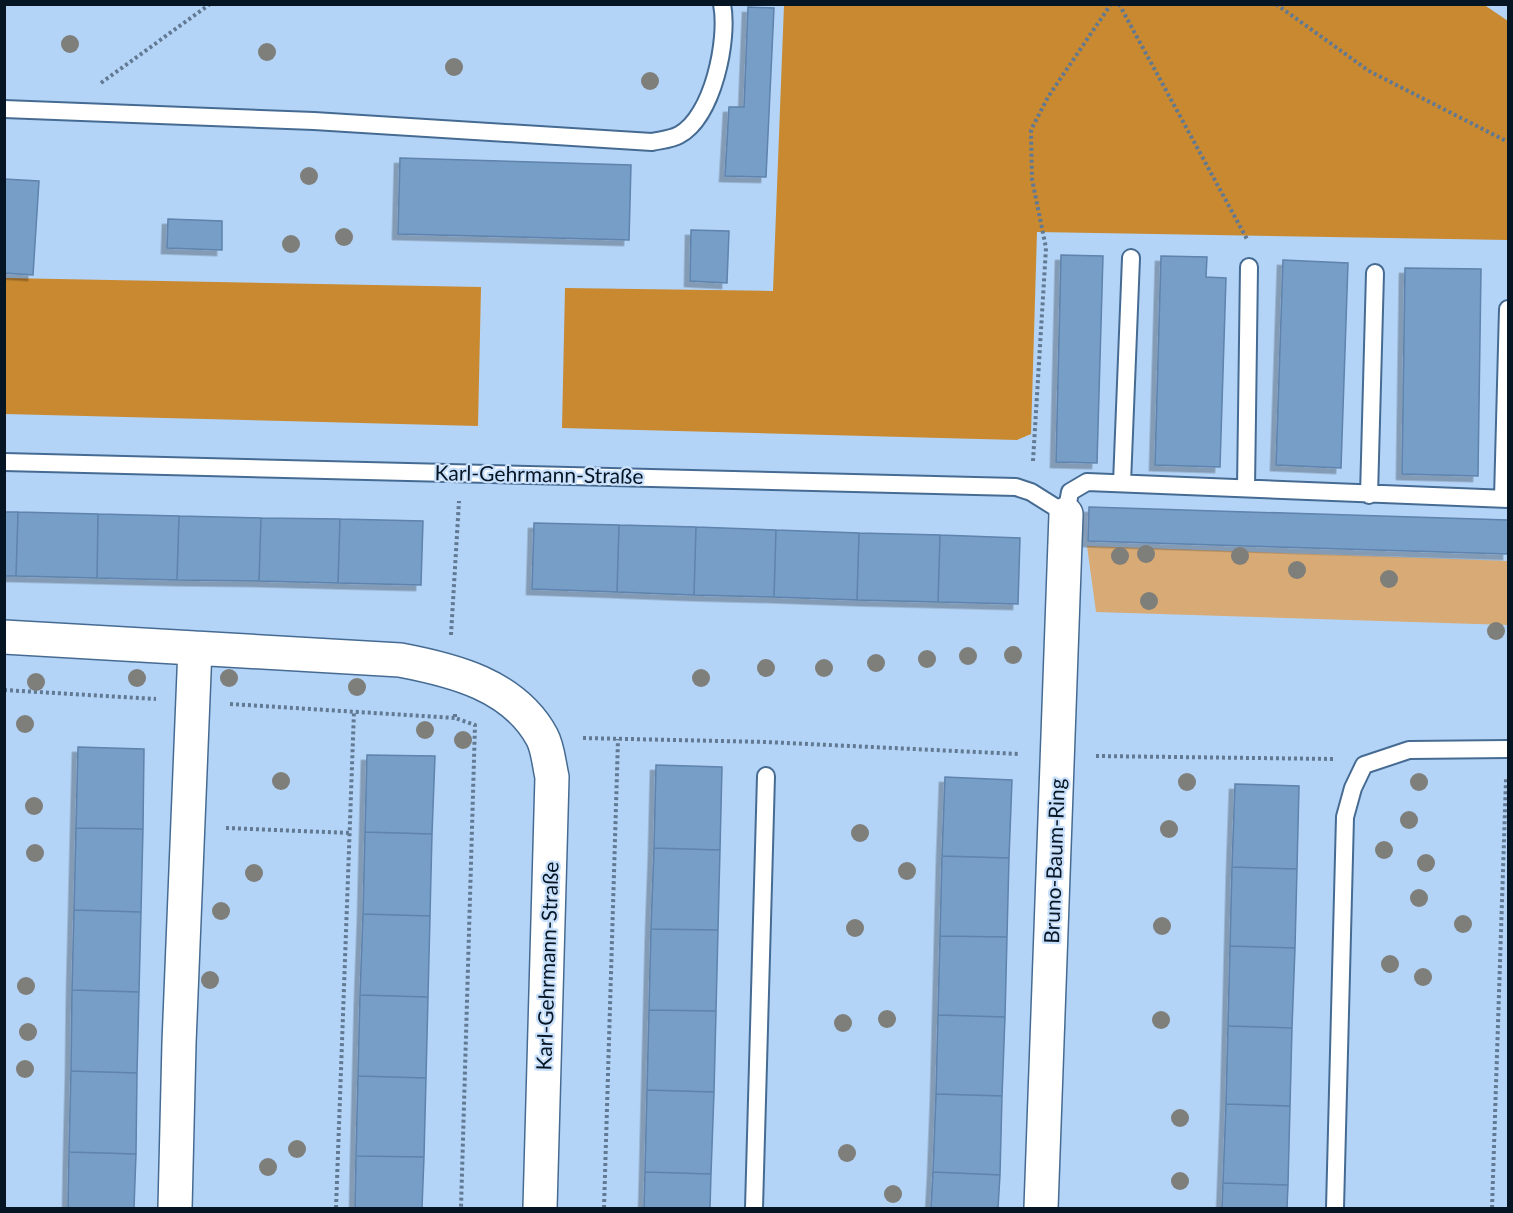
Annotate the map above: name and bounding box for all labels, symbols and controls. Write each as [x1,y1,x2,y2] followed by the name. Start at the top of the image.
[434,459,644,488] street label: Karl-Gehrmann-Straße
[1038,778,1069,944] street label: Bruno-Baum-Ring
[530,861,563,1071] street label: Karl-Gehrmann-Straße

